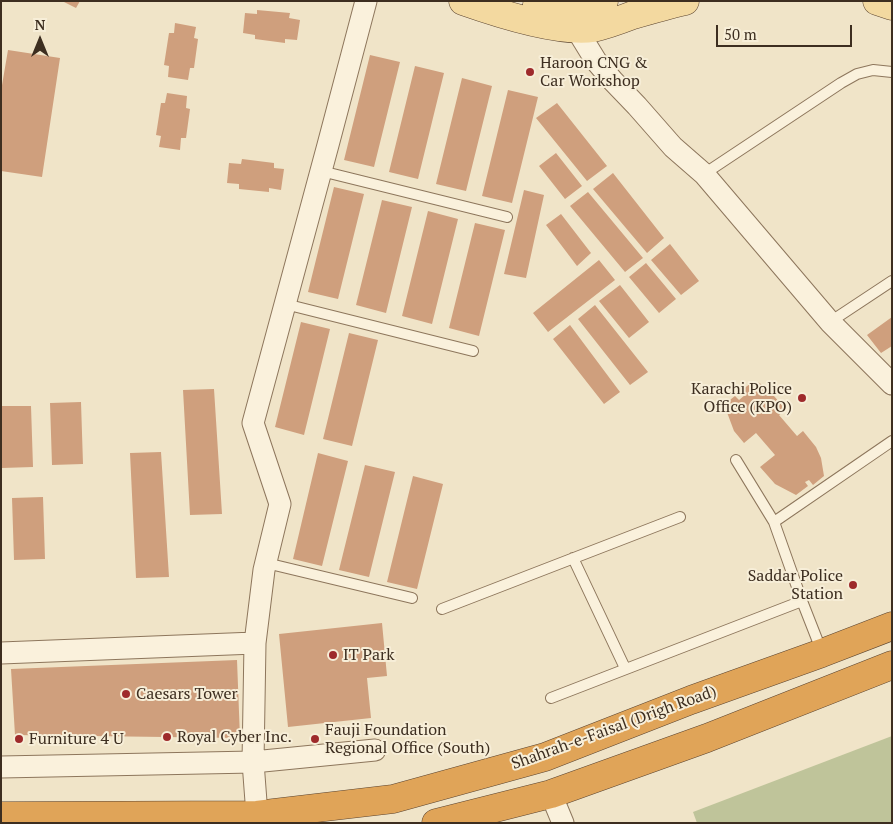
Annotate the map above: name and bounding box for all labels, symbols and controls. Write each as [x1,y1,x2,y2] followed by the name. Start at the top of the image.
[15,15,65,65] north arrow
[35,15,45,34] text: N
[718,15,854,47] scale bar
[724,24,757,44] text: 50 m
[540,53,648,91] place label: Haroon CNG & Car Workshop
[524,66,536,78] marker: Haroon CNG & Car Workshop
[691,379,792,417] place label: Karachi Police Office (KPO)
[796,392,808,404] marker: Karachi Police Office (KPO)
[748,566,843,604] place label: Saddar Police Station
[847,579,859,591] marker: Saddar Police Station
[343,645,394,665] place label: IT Park
[327,649,339,661] marker: IT Park
[509,682,719,774] street label: Shahrah-e-Faisal (Drigh Road)
[136,684,238,704] place label: Caesars Tower
[120,688,132,700] marker: Caesars Tower
[325,720,490,758] place label: Fauji Foundation Regional Office (South)
[177,727,292,747] place label: Royal Cyber Inc.
[29,729,124,749] place label: Furniture 4 U
[161,731,173,743] marker: Royal Cyber Inc.
[13,733,25,745] marker: Furniture 4 U
[309,733,321,745] marker: Fauji Foundation Regional Office (South)

